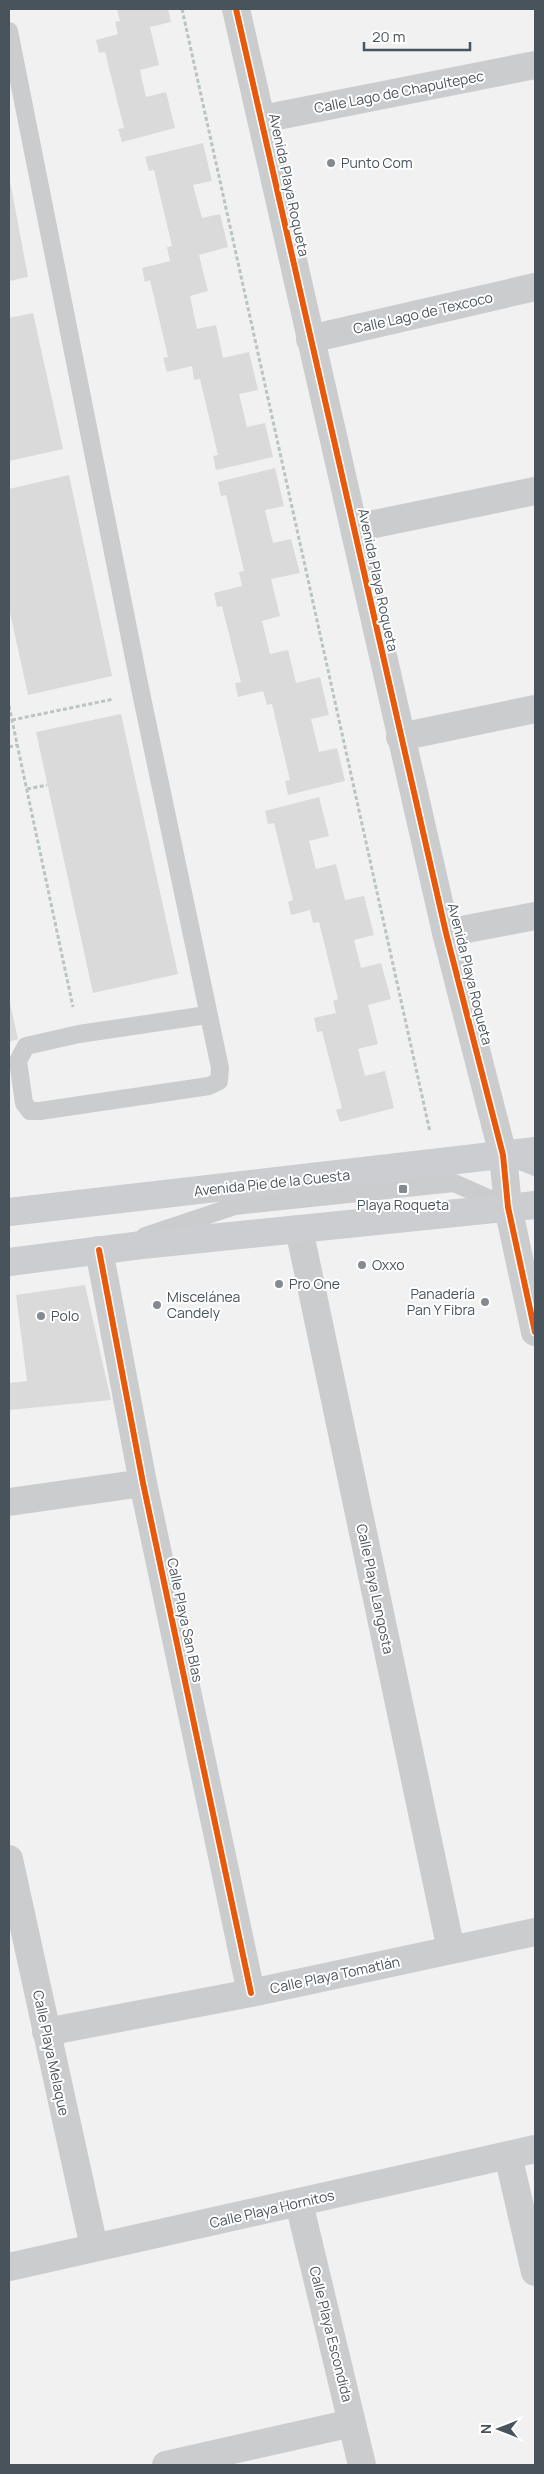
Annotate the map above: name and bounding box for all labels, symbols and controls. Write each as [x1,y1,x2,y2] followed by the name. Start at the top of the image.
[364,20,470,52] scale bar
[372,26,405,47] text: 20 m
[312,66,486,117] street label: Calle Lago de Chapultepec
[265,112,314,258] street label: Avenida Playa Roqueta
[341,153,413,172] place label: Punto Com
[325,157,337,169] marker: Punto Com
[351,287,495,338] street label: Calle Lago de Texcoco
[354,507,403,653] street label: Avenida Playa Roqueta
[444,901,497,1047] street label: Avenida Playa Roqueta
[193,1165,351,1200] street label: Avenida Pie de la Cuesta
[397,1183,409,1195] marker: Playa Roqueta
[357,1195,449,1214] place label: Playa Roqueta
[372,1255,405,1274] place label: Oxxo
[356,1259,368,1271] marker: Oxxo
[289,1274,340,1293] place label: Pro One
[273,1278,285,1290] marker: Pro One
[407,1284,475,1319] place label: Panadería Pan Y Fibra
[167,1287,240,1322] place label: Miscelánea Candely
[479,1296,491,1308] marker: Panadería Pan Y Fibra
[151,1299,163,1311] marker: Miscelánea Candely
[51,1306,79,1325] place label: Polo
[35,1310,47,1322] marker: Polo
[352,1522,399,1656] street label: Calle Playa Langosta
[163,1556,208,1684] street label: Calle Playa San Blas
[268,1951,402,1998] street label: Calle Playa Tomatlán
[29,1988,74,2117] street label: Calle Playa Melaque
[208,2185,336,2232] street label: Calle Playa Hornitos
[305,2264,358,2404] street label: Calle Playa Escondida
[474,2404,524,2454] north arrow
[476,2424,495,2434] text: N

